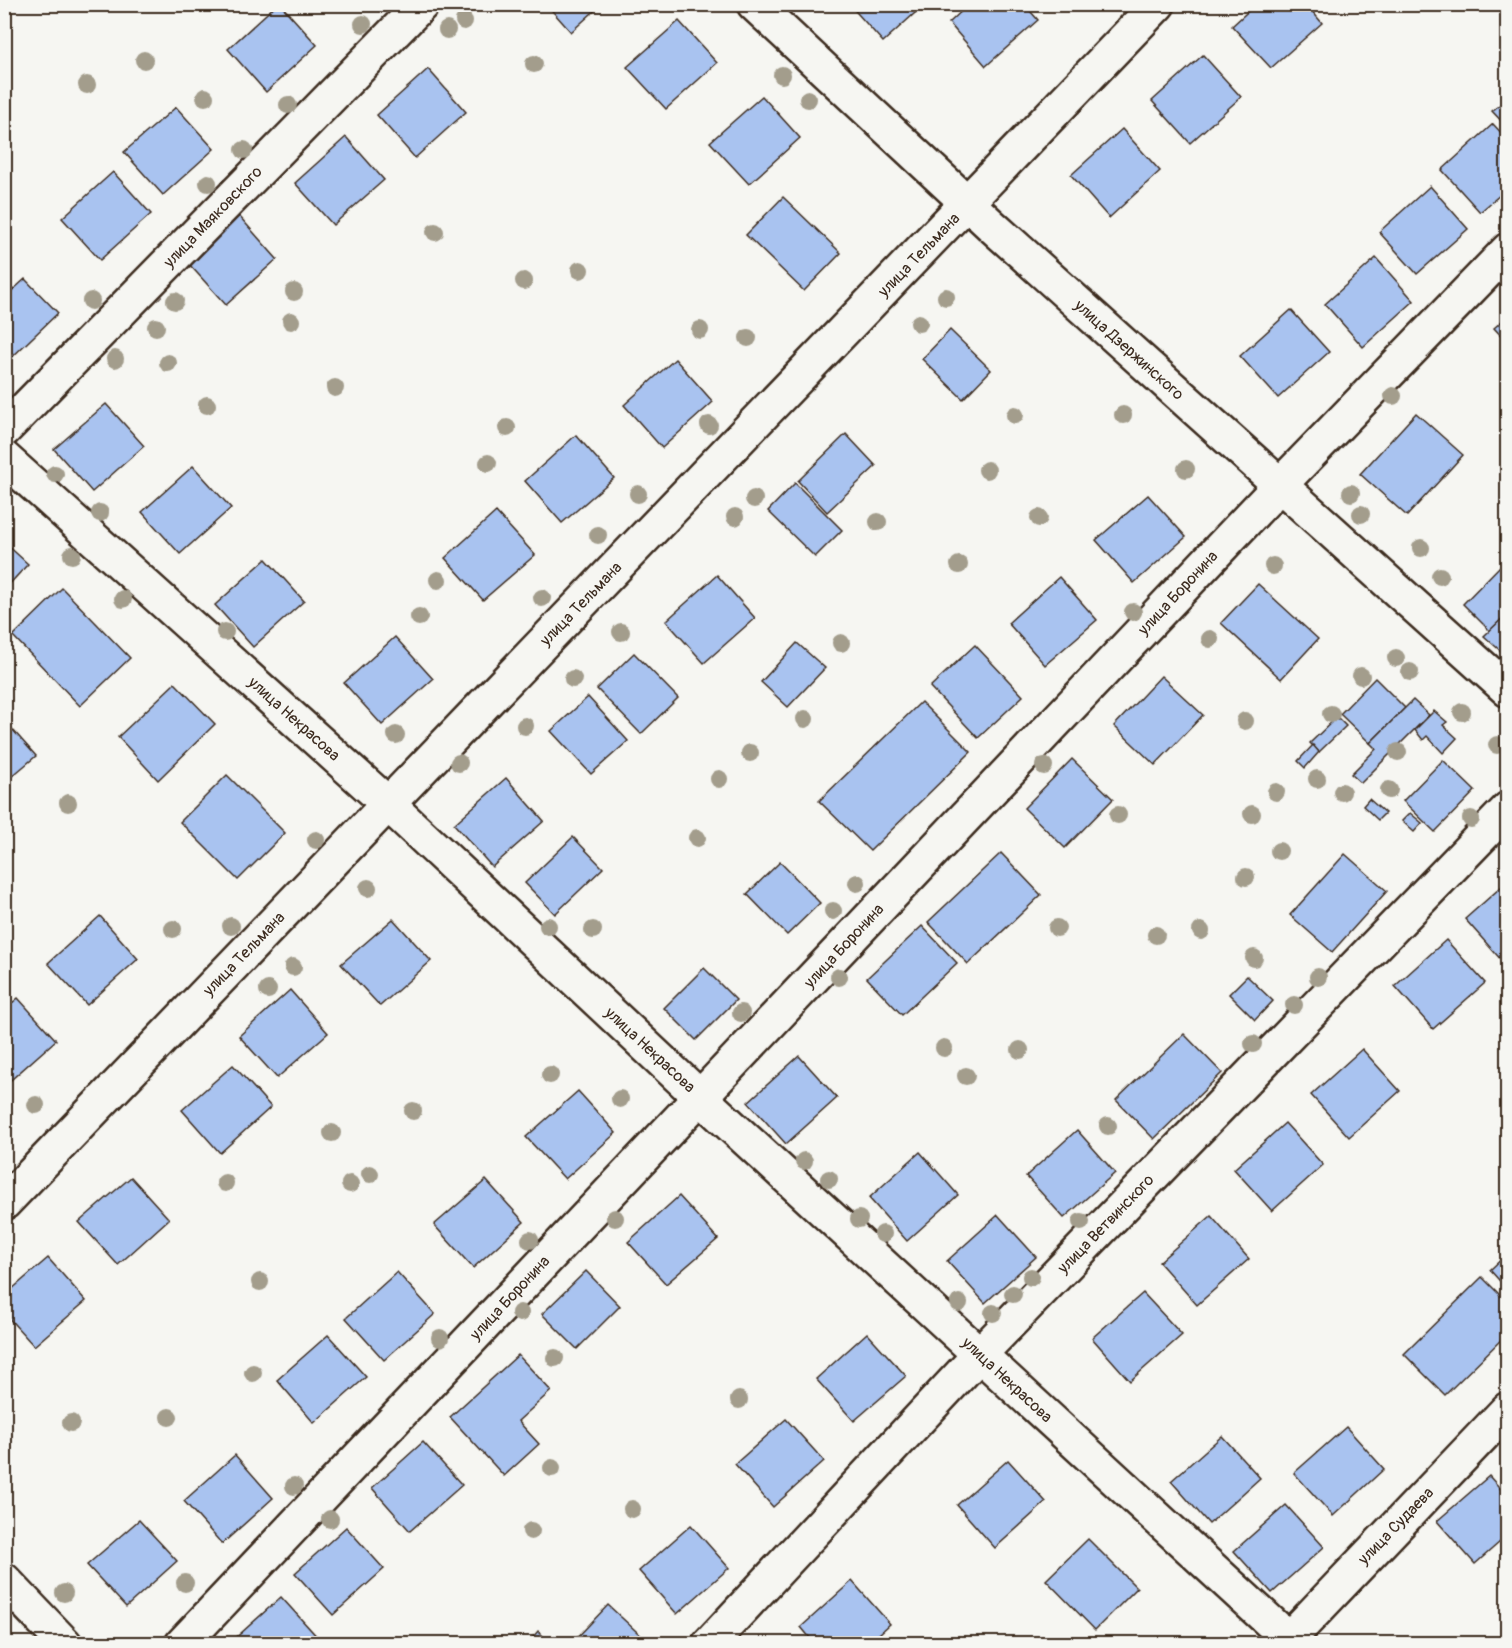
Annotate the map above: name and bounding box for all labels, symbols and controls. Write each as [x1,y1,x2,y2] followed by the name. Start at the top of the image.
[159,162,267,273] street label: улица Маяковского
[873,209,964,302] street label: улица Тельмана
[1069,295,1188,405] street label: улица Дзержинского
[1133,547,1222,640] street label: улица Боронина
[535,558,626,651] street label: улица Тельмана
[243,672,344,765] street label: улица Некрасова
[799,900,888,993] street label: улица Боронина
[198,908,289,1001] street label: улица Тельмана
[600,1002,699,1097] street label: улица Некрасова
[1053,1170,1159,1279] street label: улица Ветвинского
[465,1252,554,1345] street label: улица Боронина
[957,1332,1056,1427] street label: улица Некрасова
[1353,1483,1438,1570] street label: улица Судаева

